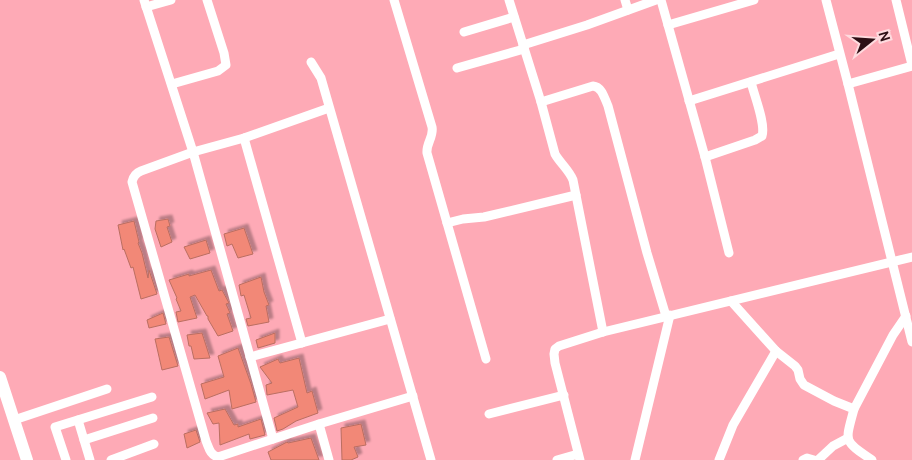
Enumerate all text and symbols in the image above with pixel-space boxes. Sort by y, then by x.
north arrow [847,15,897,65]
text: N [874,29,894,44]

